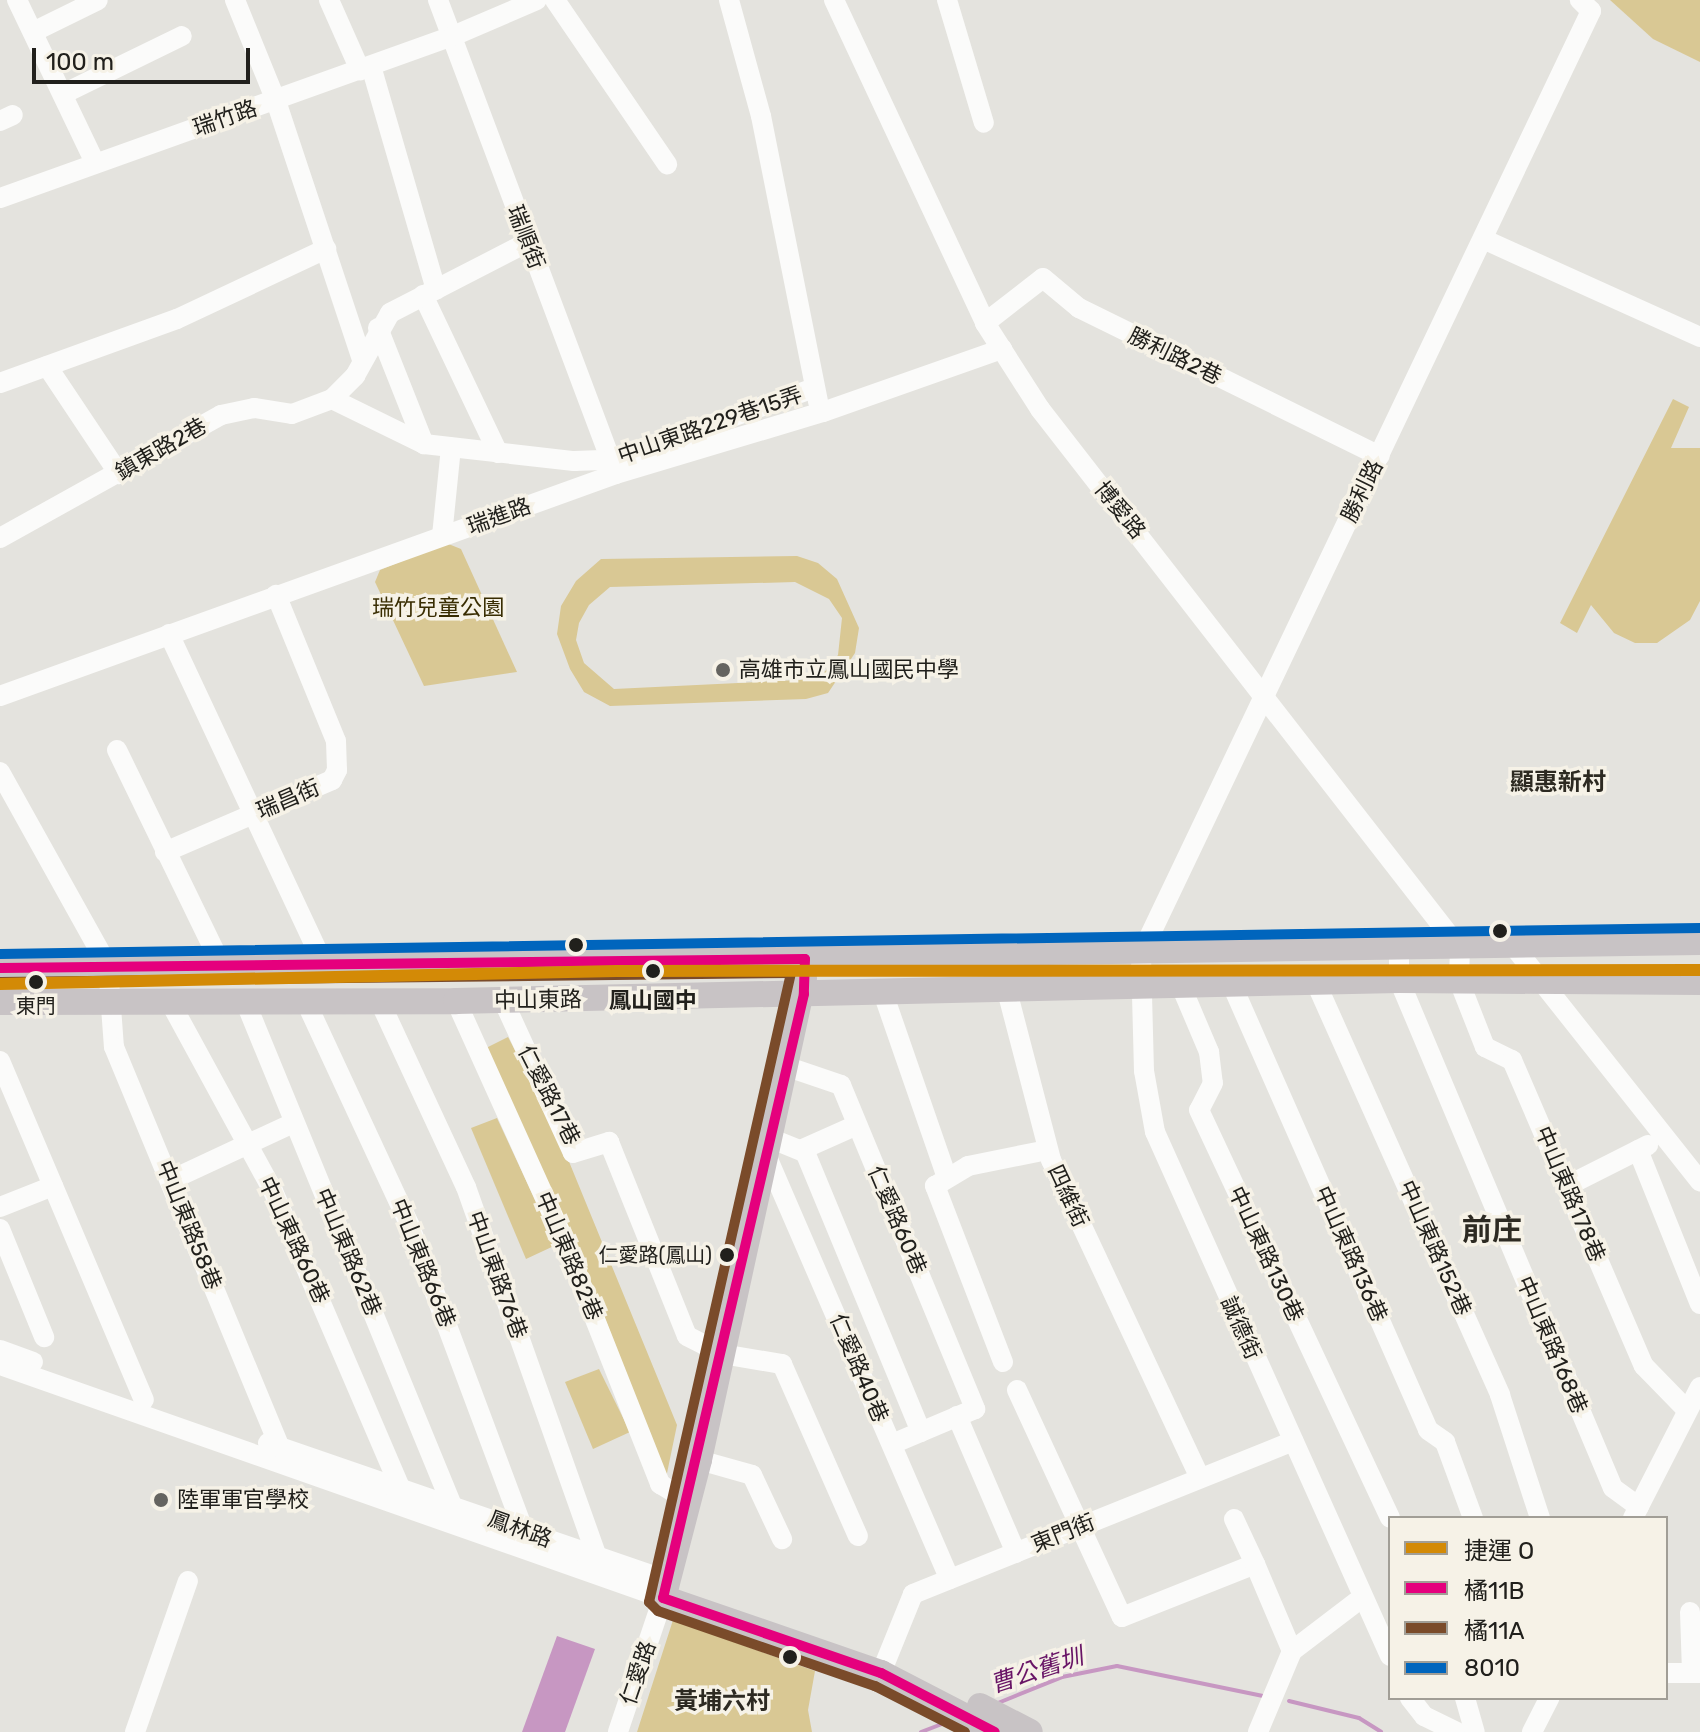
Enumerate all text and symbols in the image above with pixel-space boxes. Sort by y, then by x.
scale bar [36,32,254,82]
text: 100 m [46,48,114,76]
street label: 瑞竹路 [190,95,260,141]
street label: 瑞順街 [502,201,550,273]
street label: 勝利路2巷 [1124,322,1226,390]
street label: 中山東路229巷15弄 [614,381,806,469]
street label: 鎮東路2巷 [111,412,211,486]
street label: 勝利路 [1336,456,1388,526]
street label: 博愛路 [1089,476,1151,544]
street label: 瑞進路 [463,492,535,540]
park label: 瑞竹兒童公園 [372,595,504,621]
place label: 高雄市立鳳山國民中學 [739,657,959,683]
marker: 高雄市立鳳山國民中學 [714,661,732,679]
district label: 顯惠新村 [1510,769,1606,797]
street label: 瑞昌街 [252,774,324,824]
unlabelled marker [1492,923,1508,939]
unlabelled marker [568,937,584,953]
marker: 鳳山國中 [640,958,666,984]
marker: 東門 [28,974,44,990]
street label: 中山東路 [494,986,582,1014]
place label: 鳳山國中 [609,988,697,1014]
place label: 東門 [16,994,56,1018]
street label: 仁愛路17巷 [513,1041,585,1149]
street label: 中山東路178巷 [1530,1122,1610,1266]
street label: 中山東路58巷 [151,1157,227,1293]
street label: 四維街 [1042,1161,1094,1231]
street label: 仁愛路60巷 [862,1162,932,1278]
street label: 中山東路60巷 [253,1172,335,1308]
street label: 中山東路152巷 [1393,1176,1477,1320]
street label: 中山東路130巷 [1223,1182,1309,1326]
street label: 中山東路136巷 [1309,1182,1393,1326]
street label: 中山東路62巷 [309,1184,387,1320]
street label: 中山東路82巷 [530,1188,608,1324]
street label: 中山東路66巷 [385,1195,461,1331]
street label: 中山東路76巷 [462,1208,532,1342]
district label: 前庄 [1462,1212,1522,1248]
place label: 仁愛路(鳳山) [598,1243,712,1267]
marker: 仁愛路(鳳山) [719,1247,735,1263]
street label: 中山東路168巷 [1511,1272,1593,1418]
street label: 誠德街 [1216,1292,1266,1364]
street label: 仁愛路40巷 [824,1310,894,1426]
place label: 陸軍軍官學校 [177,1487,309,1513]
marker: 陸軍軍官學校 [152,1491,170,1509]
street label: 鳳林路 [484,1505,556,1553]
street label: 東門街 [1027,1508,1099,1558]
legend [1388,1516,1668,1700]
text: 捷運 O [1464,1537,1534,1565]
text: 橘11B [1464,1577,1525,1605]
text: 橘11A [1464,1617,1525,1645]
street label: 仁愛路 [615,1638,661,1708]
water label: 曹公舊圳 [987,1642,1087,1700]
unlabelled marker [782,1649,798,1665]
text: 8010 [1464,1654,1520,1682]
district label: 黃埔六村 [674,1688,770,1716]

